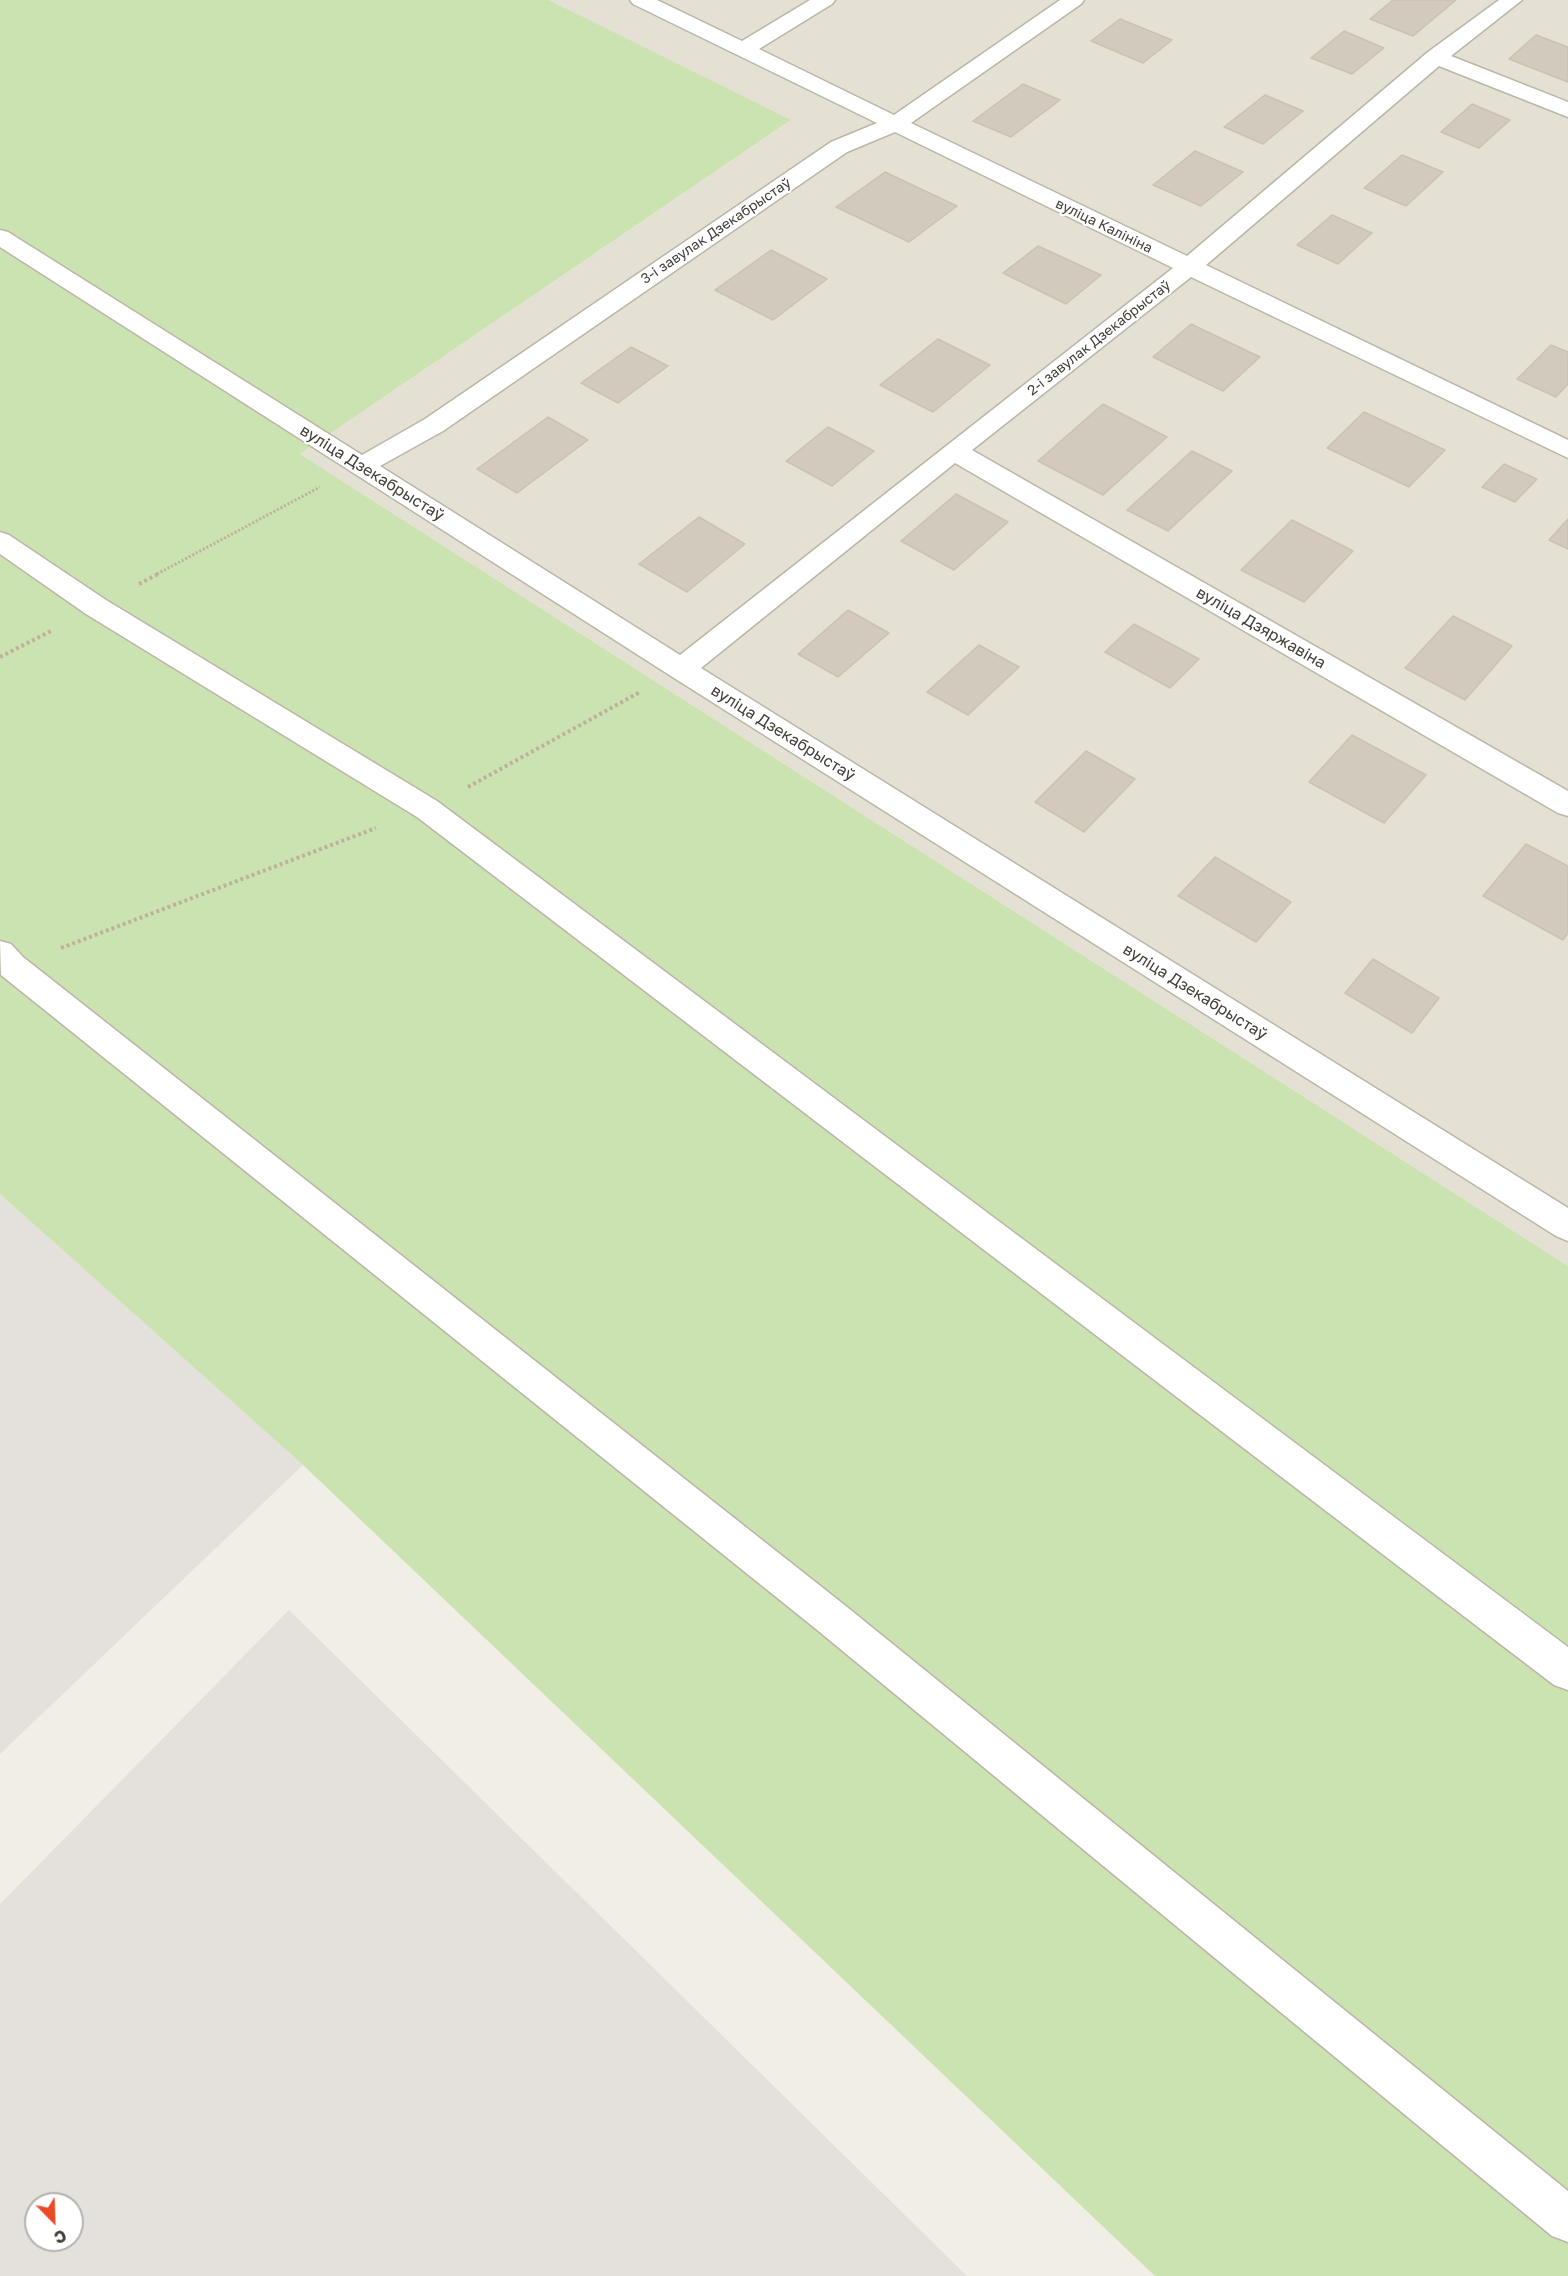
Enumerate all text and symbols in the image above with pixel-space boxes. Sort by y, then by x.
street label: 3-і завулак Дзекабрыстаў [638,175,794,287]
street label: вуліца Калініна [1053,195,1155,257]
street label: 2-і завулак Дзекабрыстаў [1024,277,1174,399]
street label: вуліца Дзекабрыстаў [296,421,448,525]
street label: вуліца Дзяржавіна [1193,583,1329,673]
street label: вуліца Дзекабрыстаў [707,681,859,785]
street label: вуліца Дзекабрыстаў [1119,940,1271,1044]
north arrow [24,2192,84,2252]
text: С [51,2225,69,2248]

